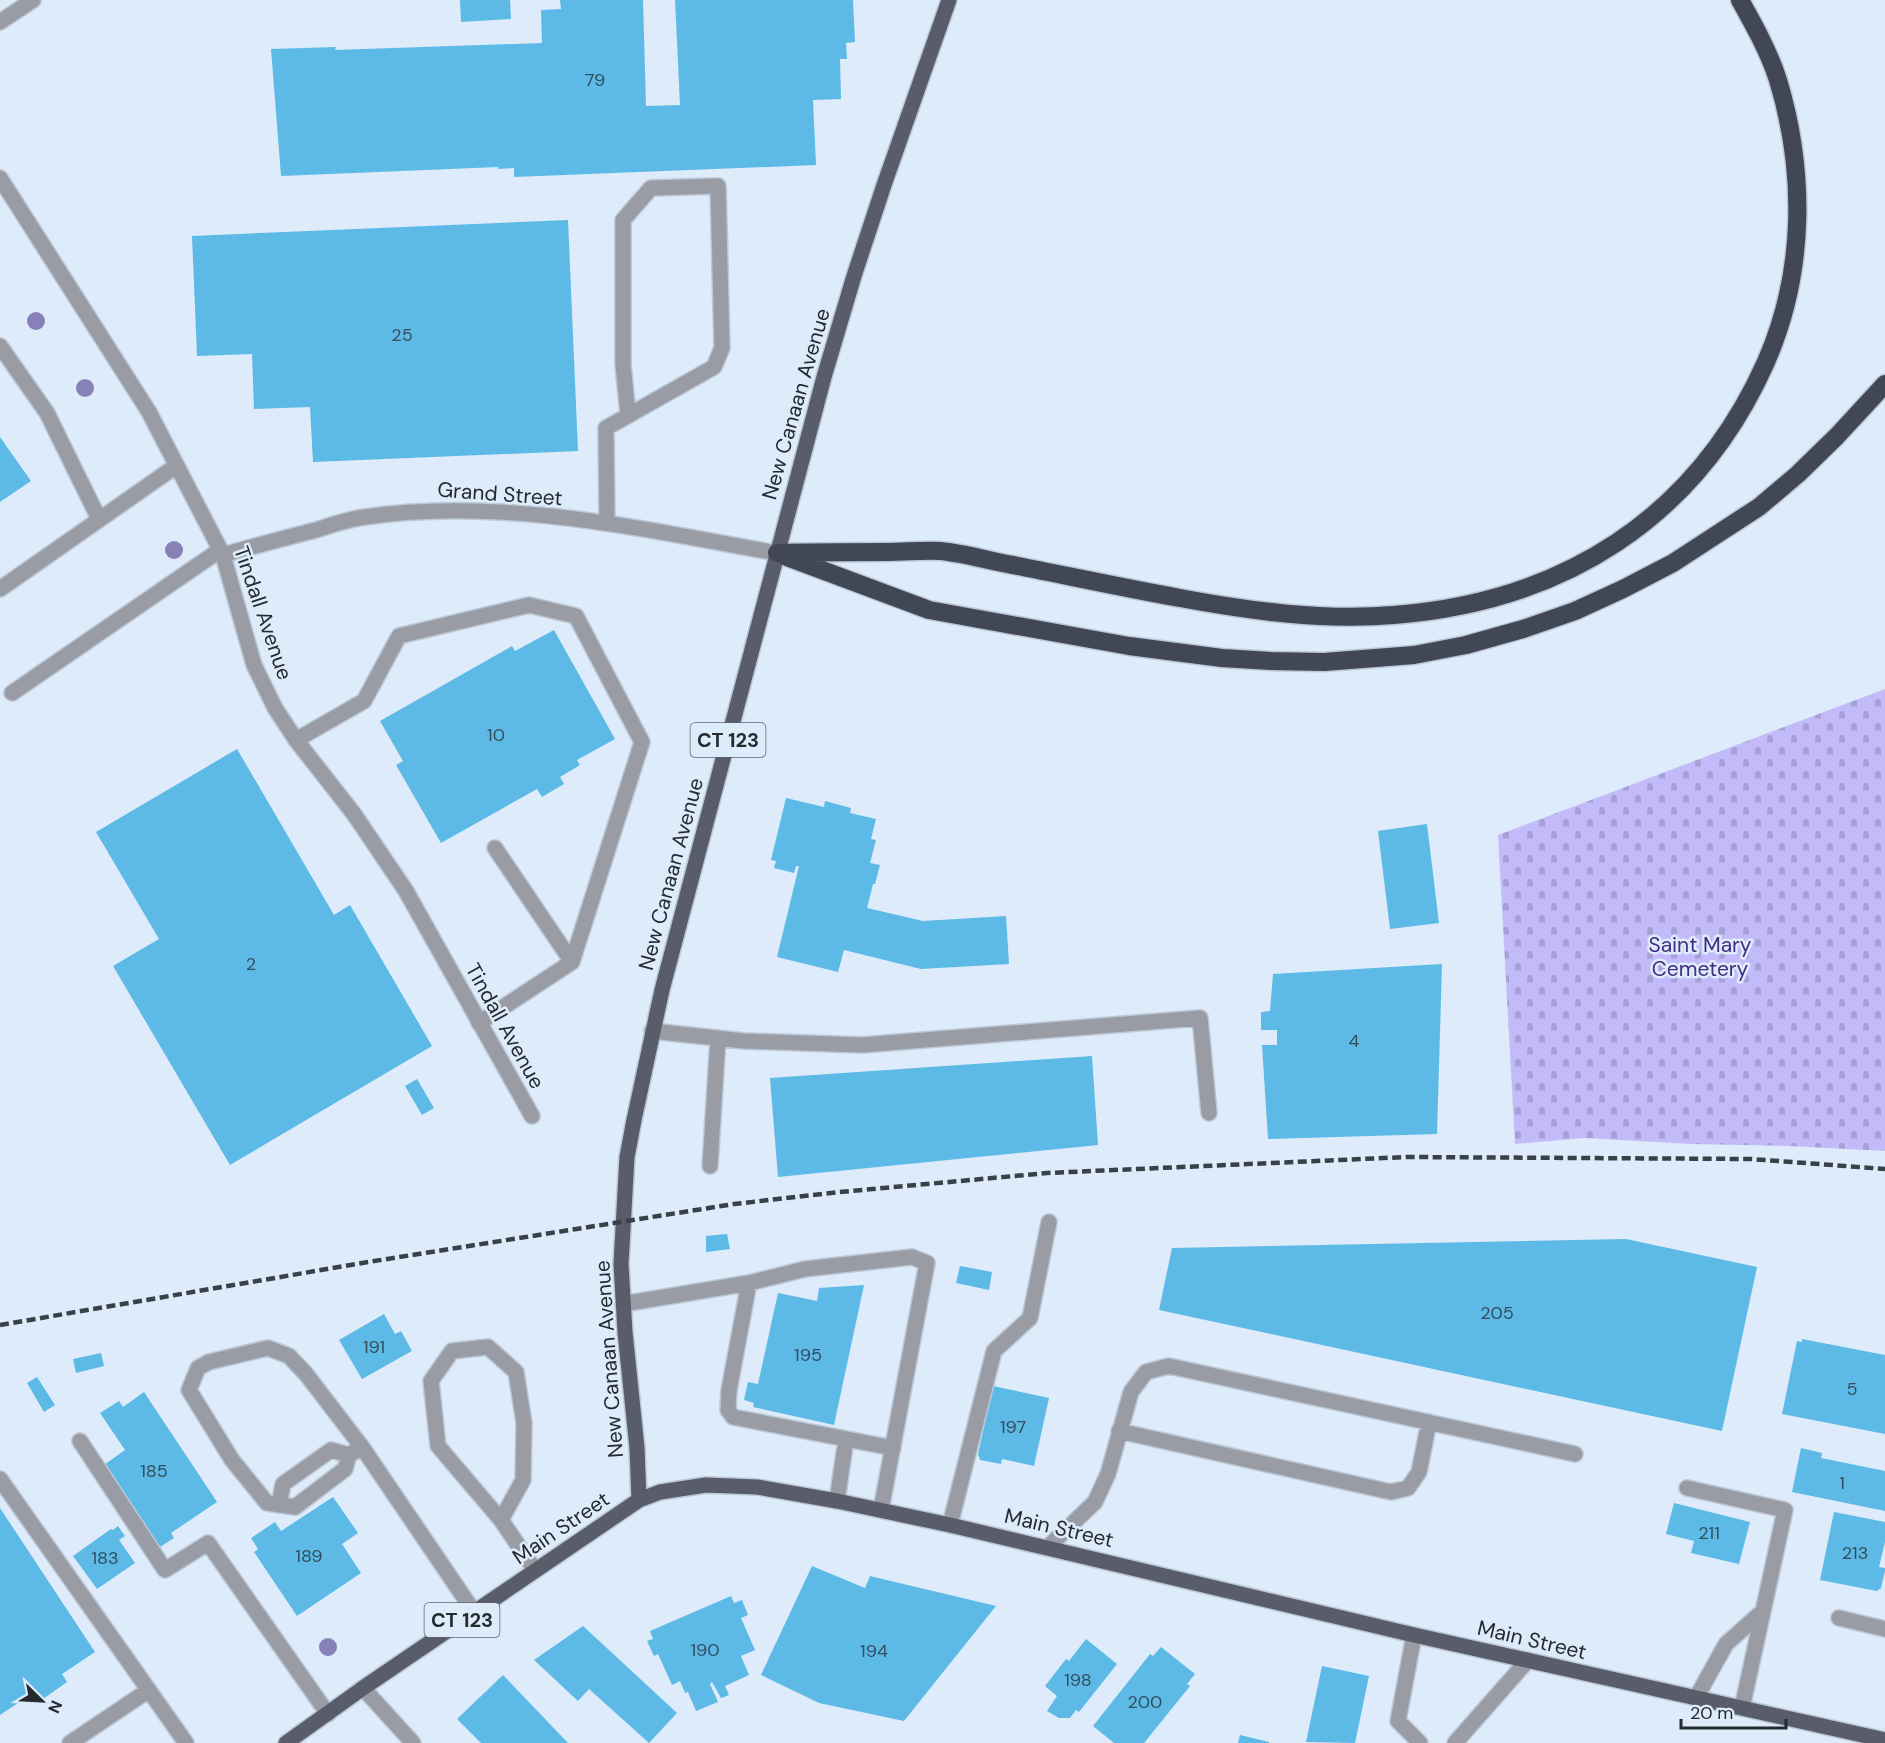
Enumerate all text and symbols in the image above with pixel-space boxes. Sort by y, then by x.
house number: 79 [585,68,605,92]
street label: New Canaan Avenue [755,305,837,503]
house number: 25 [391,323,413,347]
street label: Grand Street [436,476,564,512]
street label: Tindall Avenue [227,542,299,684]
house number: 10 [487,723,505,747]
road number: CT 123 [690,723,766,757]
street label: New Canaan Avenue [632,775,710,973]
park label: Saint Mary Cemetery [1648,931,1752,983]
house number: 2 [246,952,256,976]
street label: Tindall Avenue [459,958,551,1094]
house number: 4 [1349,1029,1360,1053]
street label: New Canaan Avenue [588,1259,630,1459]
house number: 205 [1480,1301,1514,1325]
house number: 191 [363,1335,385,1359]
house number: 195 [794,1343,822,1367]
house number: 5 [1847,1377,1857,1401]
house number: 197 [1000,1415,1026,1439]
house number: 185 [140,1459,168,1483]
house number: 1 [1839,1471,1845,1495]
street label: Main Street [507,1485,615,1571]
street label: Main Street [1002,1502,1116,1554]
house number: 211 [1698,1521,1720,1545]
house number: 213 [1842,1541,1868,1565]
house number: 189 [295,1544,323,1568]
house number: 183 [91,1546,119,1570]
road number: CT 123 [424,1603,500,1637]
street label: Main Street [1475,1614,1589,1666]
house number: 190 [690,1638,720,1662]
house number: 194 [860,1639,888,1663]
house number: 198 [1064,1668,1092,1692]
north arrow [12,1671,72,1731]
house number: 200 [1128,1690,1162,1714]
scale bar [1681,1692,1786,1730]
text: N [43,1697,67,1716]
text: 20 m [1690,1701,1733,1725]

